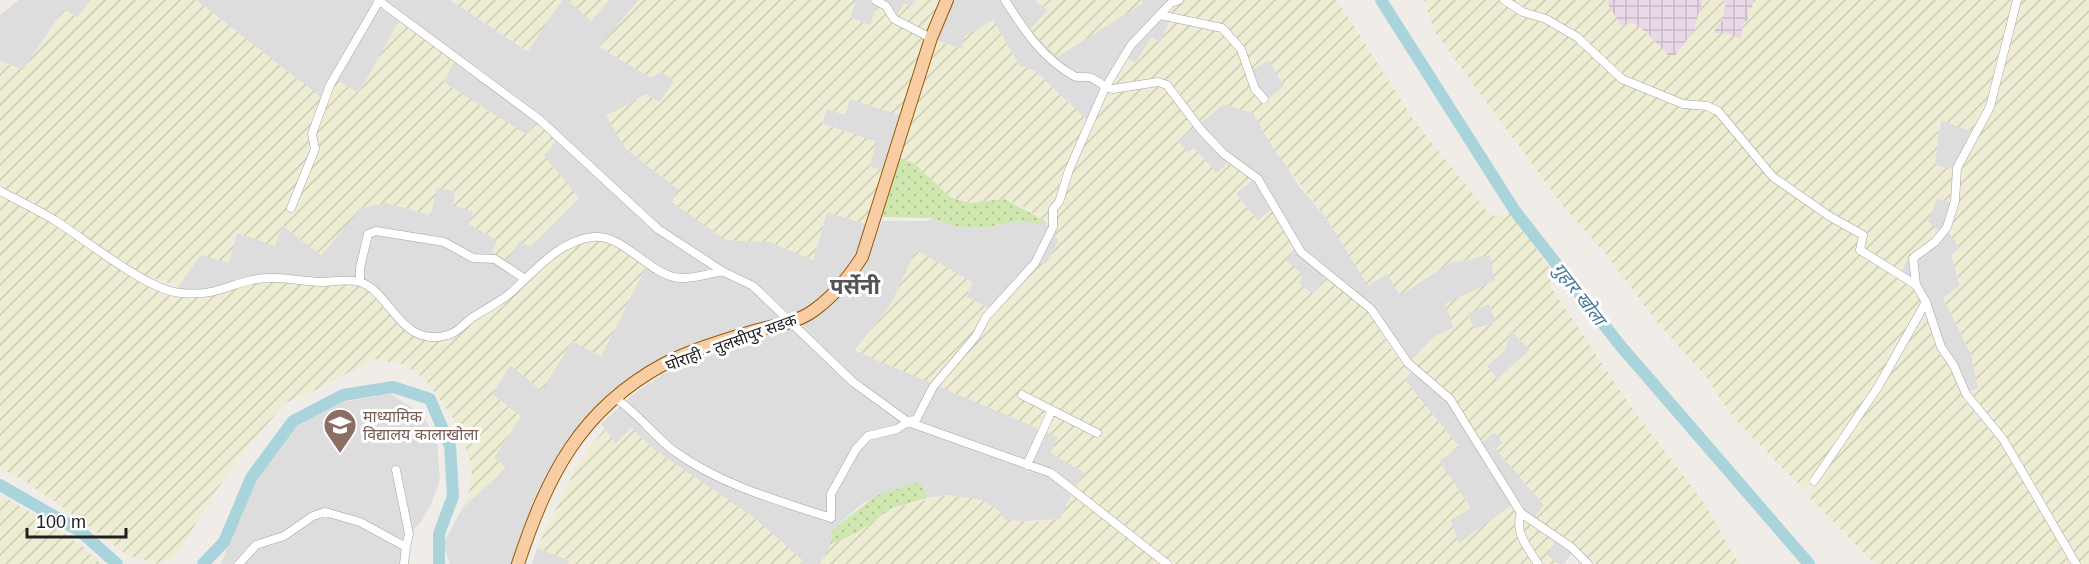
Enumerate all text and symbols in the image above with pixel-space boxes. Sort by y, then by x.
water label: गुहार खोला [1548,258,1612,332]
district label: पर्सेनी [830,274,880,299]
street label: घोराही - तुलसीपुर सडक [664,311,800,376]
school or university icon: माध्यामिक विद्यालय कालाखोला [322,407,358,454]
place label: माध्यामिक विद्यालय कालाखोला [363,408,479,443]
scale bar [27,501,126,539]
text: 100 m [36,512,86,532]

